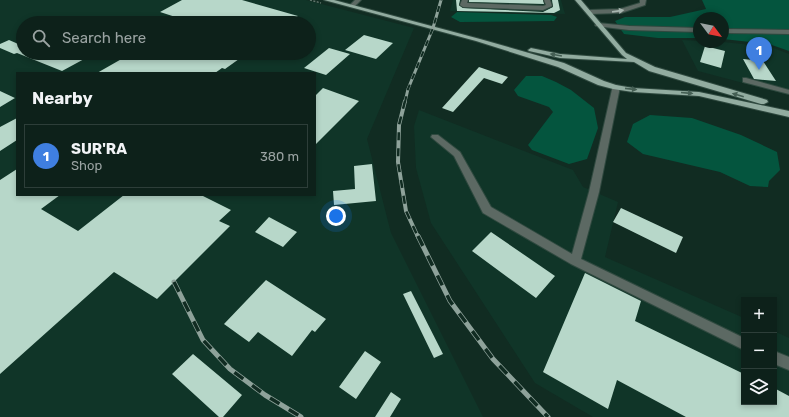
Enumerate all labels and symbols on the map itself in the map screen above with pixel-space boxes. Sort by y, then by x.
one-way arrow [612,8,624,14]
north arrow [693,12,729,48]
pin: 1 [746,37,772,70]
one-way arrow [550,52,562,58]
one-way arrow [625,86,637,93]
one-way arrow [680,90,693,97]
one-way arrow [732,92,744,98]
your location [326,206,346,226]

